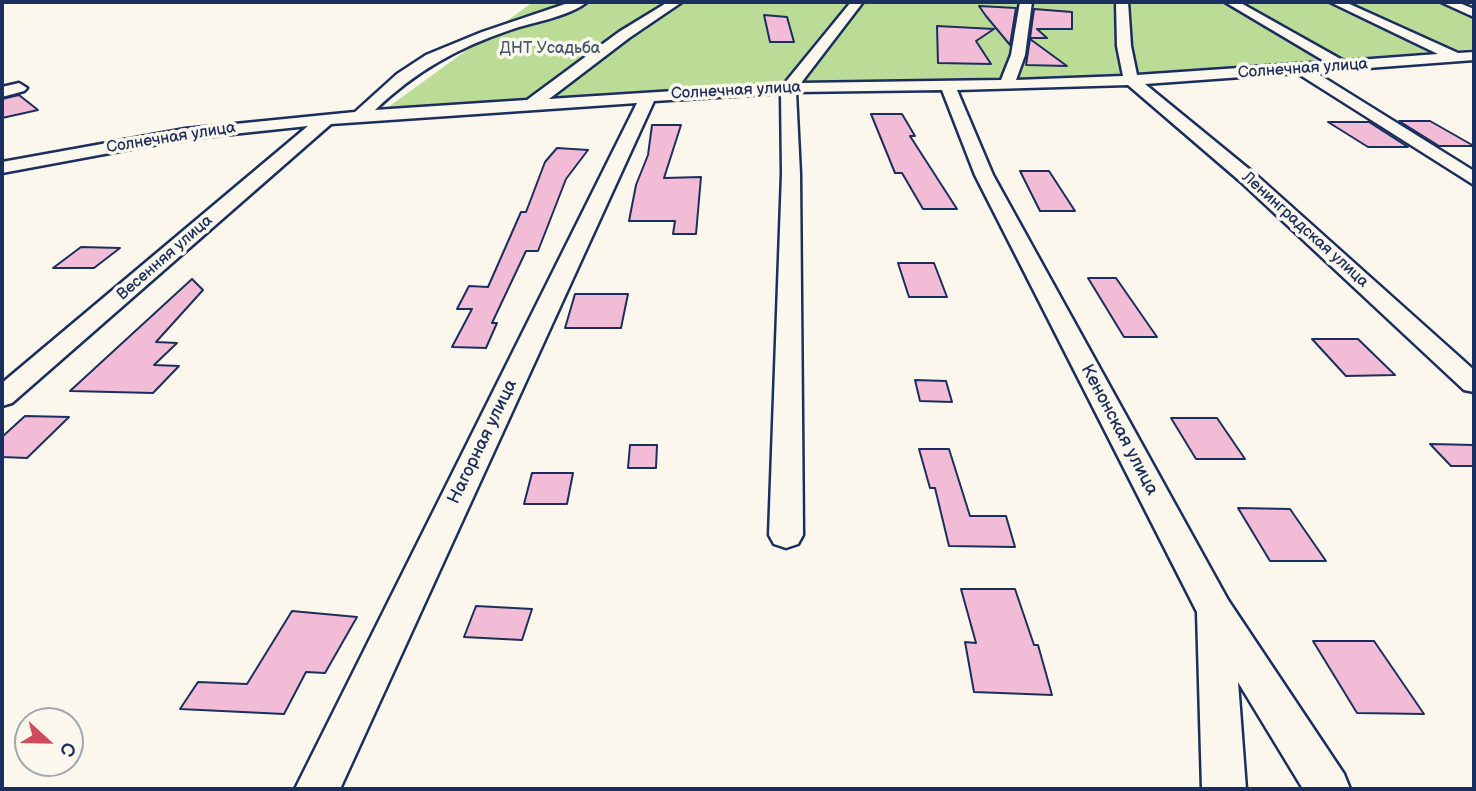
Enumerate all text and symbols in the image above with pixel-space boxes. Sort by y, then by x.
park label: ДНТ Усадьба [500,39,600,59]
street label: Солнечная улица [1237,55,1369,83]
street label: Солнечная улица [670,78,802,104]
street label: Солнечная улица [105,118,237,158]
street label: Ленинградская улица [1238,168,1372,292]
street label: Весенняя улица [113,211,217,305]
street label: Кенонская улица [1075,361,1163,499]
street label: Нагорная улица [444,376,522,508]
north arrow [14,707,84,777]
text: С [54,739,80,760]

